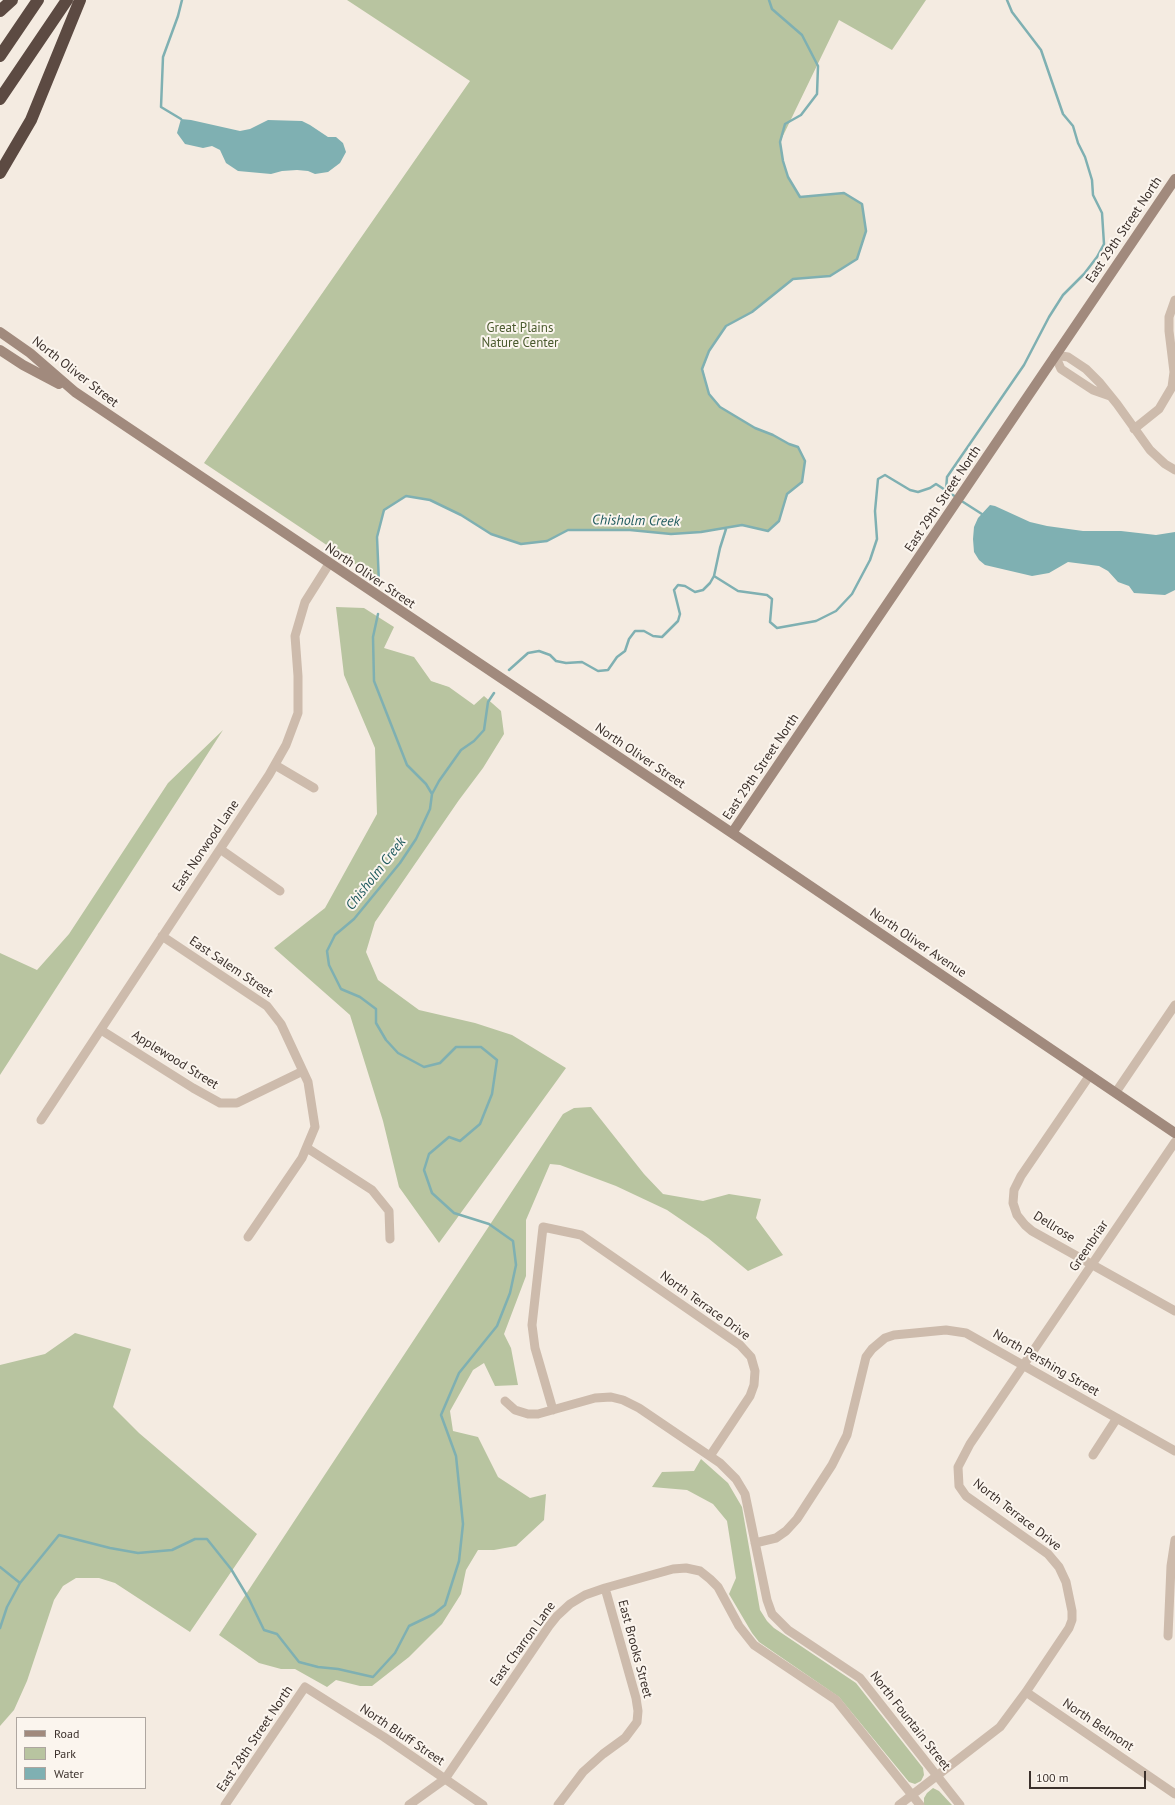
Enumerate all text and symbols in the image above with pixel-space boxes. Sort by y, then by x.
street label: East 29th Street North [1083,174,1165,286]
park label: Great Plains Nature Center [481,320,559,351]
street label: North Oliver Street [29,333,121,411]
street label: East 29th Street North [902,443,984,555]
water label: Chisholm Creek [592,512,680,530]
street label: North Oliver Street [322,540,418,612]
street label: East 29th Street North [720,711,802,823]
street label: North Oliver Street [592,720,688,792]
street label: East Norwood Lane [170,797,242,895]
water label: Chisholm Creek [342,834,410,914]
street label: North Oliver Avenue [867,905,969,981]
street label: East Salem Street [186,933,276,1001]
street label: Applewood Street [129,1027,221,1093]
street label: Dellrose [1030,1208,1078,1246]
street label: Greenbriar [1066,1217,1112,1275]
street label: North Terrace Drive [657,1268,753,1344]
street label: North Pershing Street [990,1326,1102,1400]
street label: North Terrace Drive [970,1476,1064,1554]
street label: East Brooks Street [614,1598,656,1700]
street label: East Charron Lane [487,1599,559,1689]
street label: North Fountain Street [866,1668,954,1774]
street label: East 28th Street North [214,1683,296,1795]
street label: North Belmont [1059,1695,1137,1755]
street label: North Bluff Street [357,1701,447,1769]
legend [16,1717,146,1789]
text: Road [54,1726,79,1741]
text: Park [54,1746,76,1761]
scale bar [1031,1763,1148,1789]
text: Water [54,1766,84,1781]
text: 100 m [1036,1770,1069,1785]

